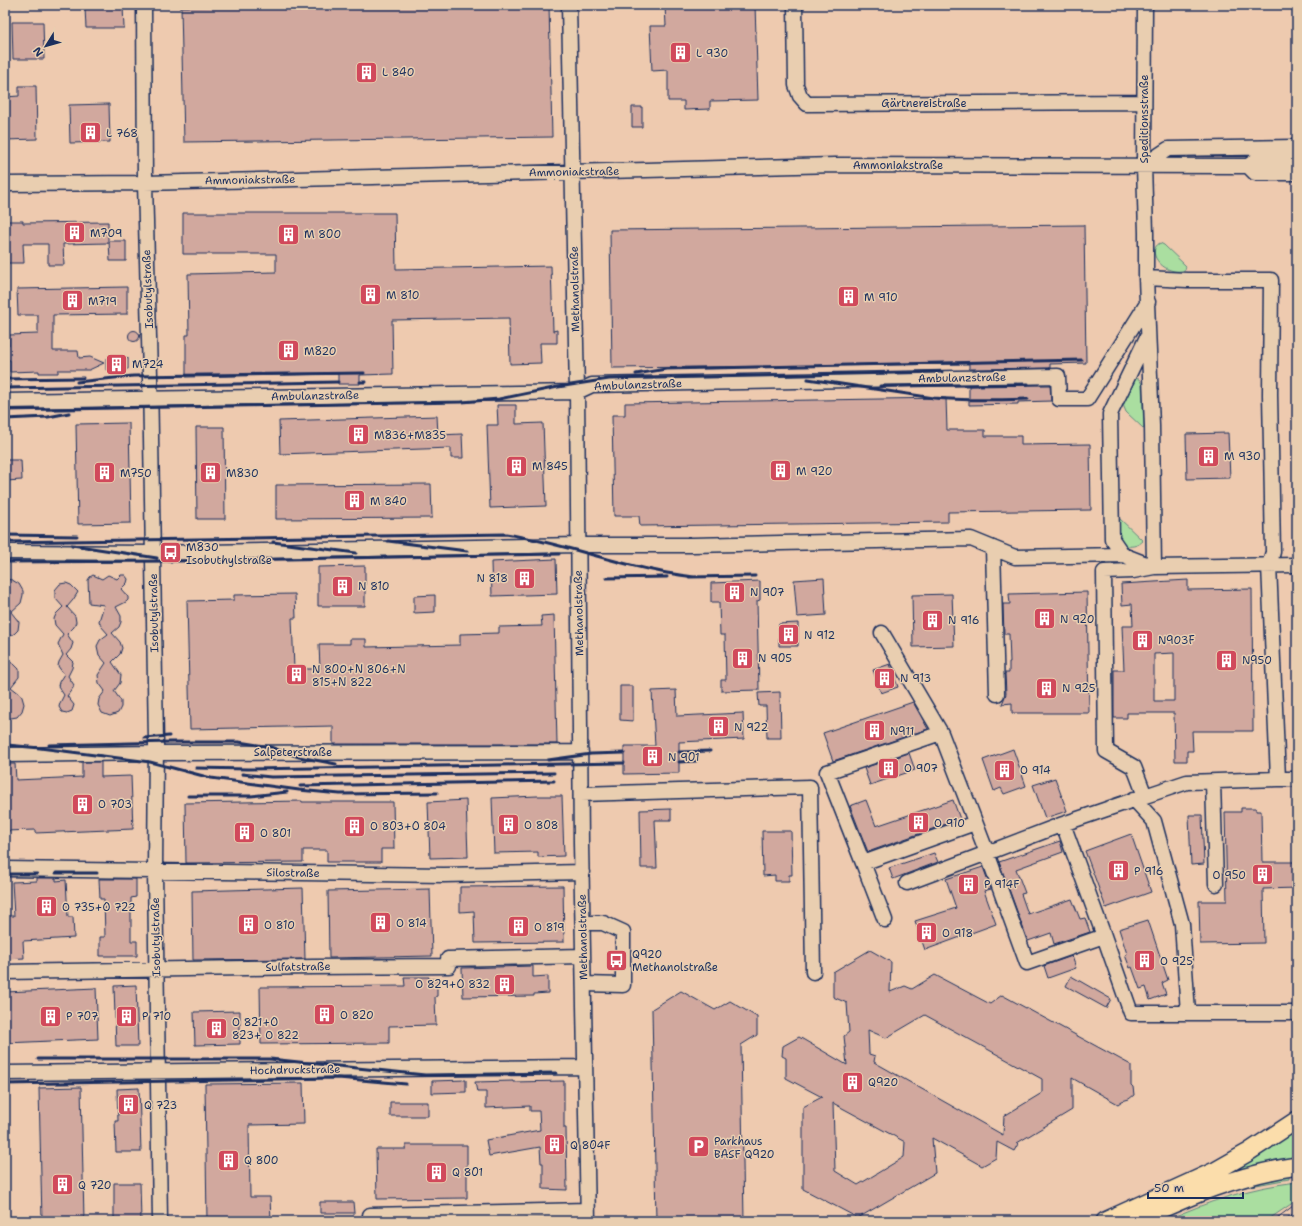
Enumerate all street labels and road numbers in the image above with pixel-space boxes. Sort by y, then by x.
street label: Speditionsstraße [1137,75,1152,163]
street label: Gärtnereistraße [881,96,967,111]
street label: Ammoniakstraße [853,158,943,173]
street label: Ammoniakstraße [529,164,619,180]
street label: Ammoniakstraße [205,172,295,188]
street label: Methanolstraße [567,246,583,332]
street label: Isobutylstraße [139,249,157,329]
street label: Ambulanzstraße [918,370,1006,386]
street label: Ambulanzstraße [594,376,682,394]
street label: Ambulanzstraße [271,388,359,404]
street label: Methanolstraße [571,570,587,656]
street label: Isobutylstraße [146,573,162,653]
street label: Salpeterstraße [254,745,332,760]
street label: Silostraße [266,865,320,881]
street label: Methanolstraße [575,894,591,980]
street label: Isobutylstraße [148,897,164,977]
street label: Sulfatstraße [265,959,331,975]
street label: Hochdruckstraße [249,1062,341,1078]

